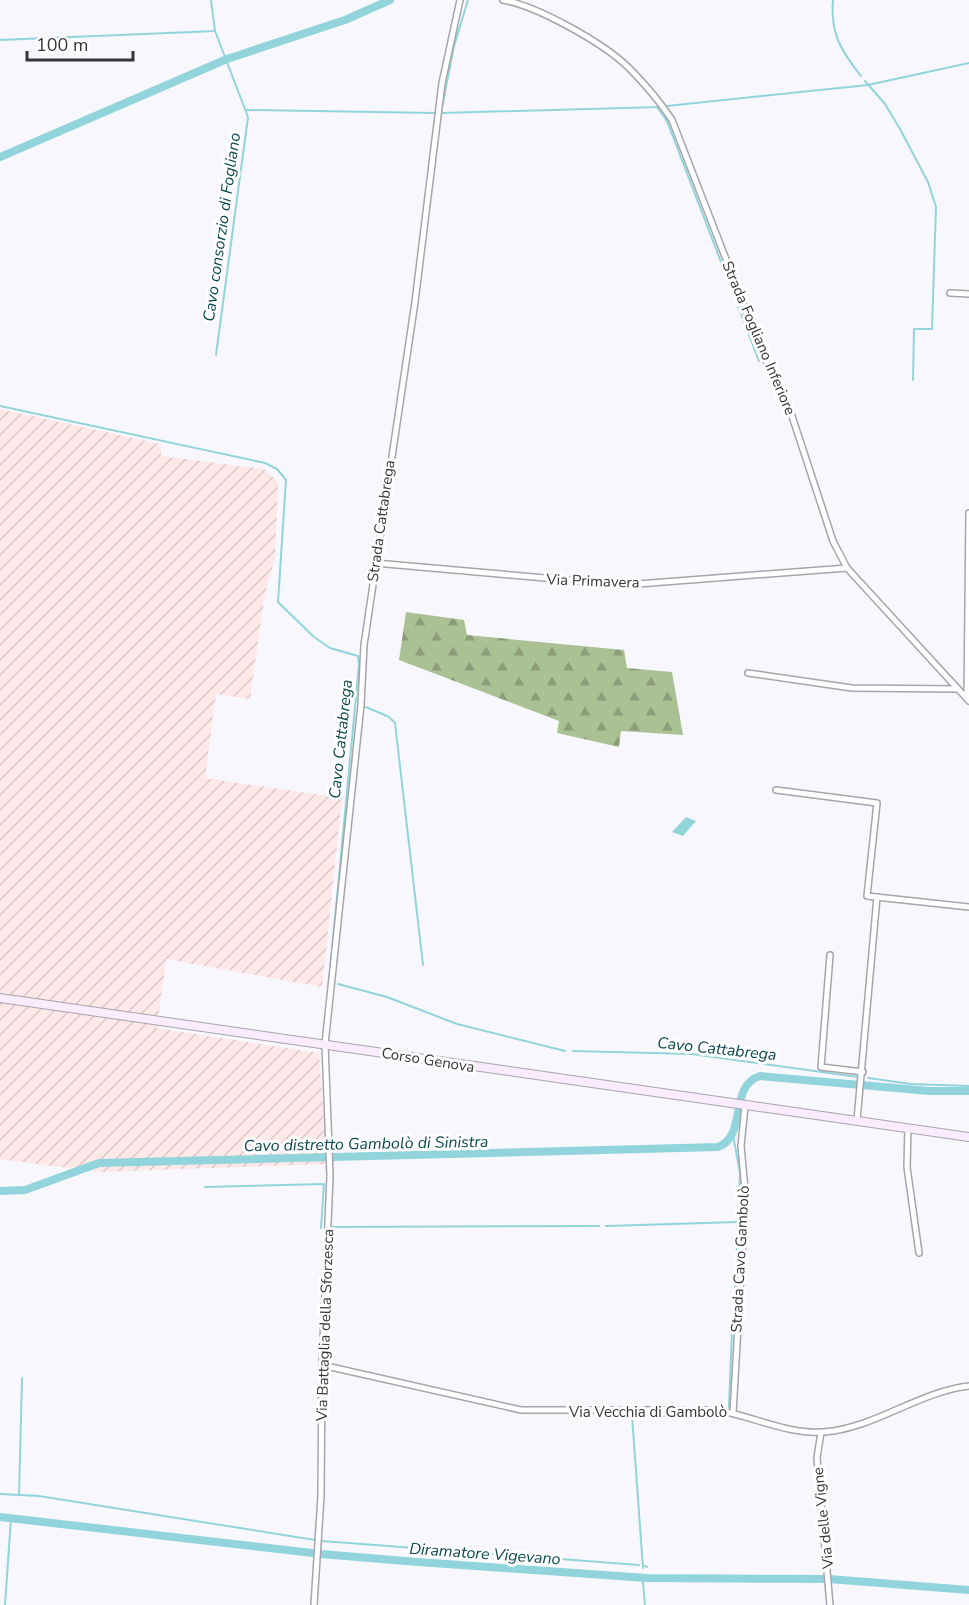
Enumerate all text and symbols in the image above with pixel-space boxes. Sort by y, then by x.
scale bar [27,24,134,62]
text: 100 m [36,33,88,57]
water label: Cavo consorzio di Fogliano [198,131,246,323]
street label: Strada Fogliano Inferiore [717,258,801,418]
street label: Strada Cattabrega [363,459,399,583]
street label: Via Primavera [545,569,640,593]
water label: Cavo Cattabrega [324,678,358,800]
water label: Cavo Cattabrega [656,1032,778,1066]
street label: Corso Genova [380,1043,476,1077]
water label: Cavo distretto Gambolò di Sinistra [243,1131,489,1157]
street label: Strada Cavo Gambolò [726,1185,754,1333]
street label: Via Battaglia della Sforzesca [312,1228,338,1423]
street label: Via Vecchia di Gambolò [568,1402,727,1422]
street label: Via delle Vigne [808,1466,838,1571]
water label: Diramatore Vigevano [409,1538,561,1570]

